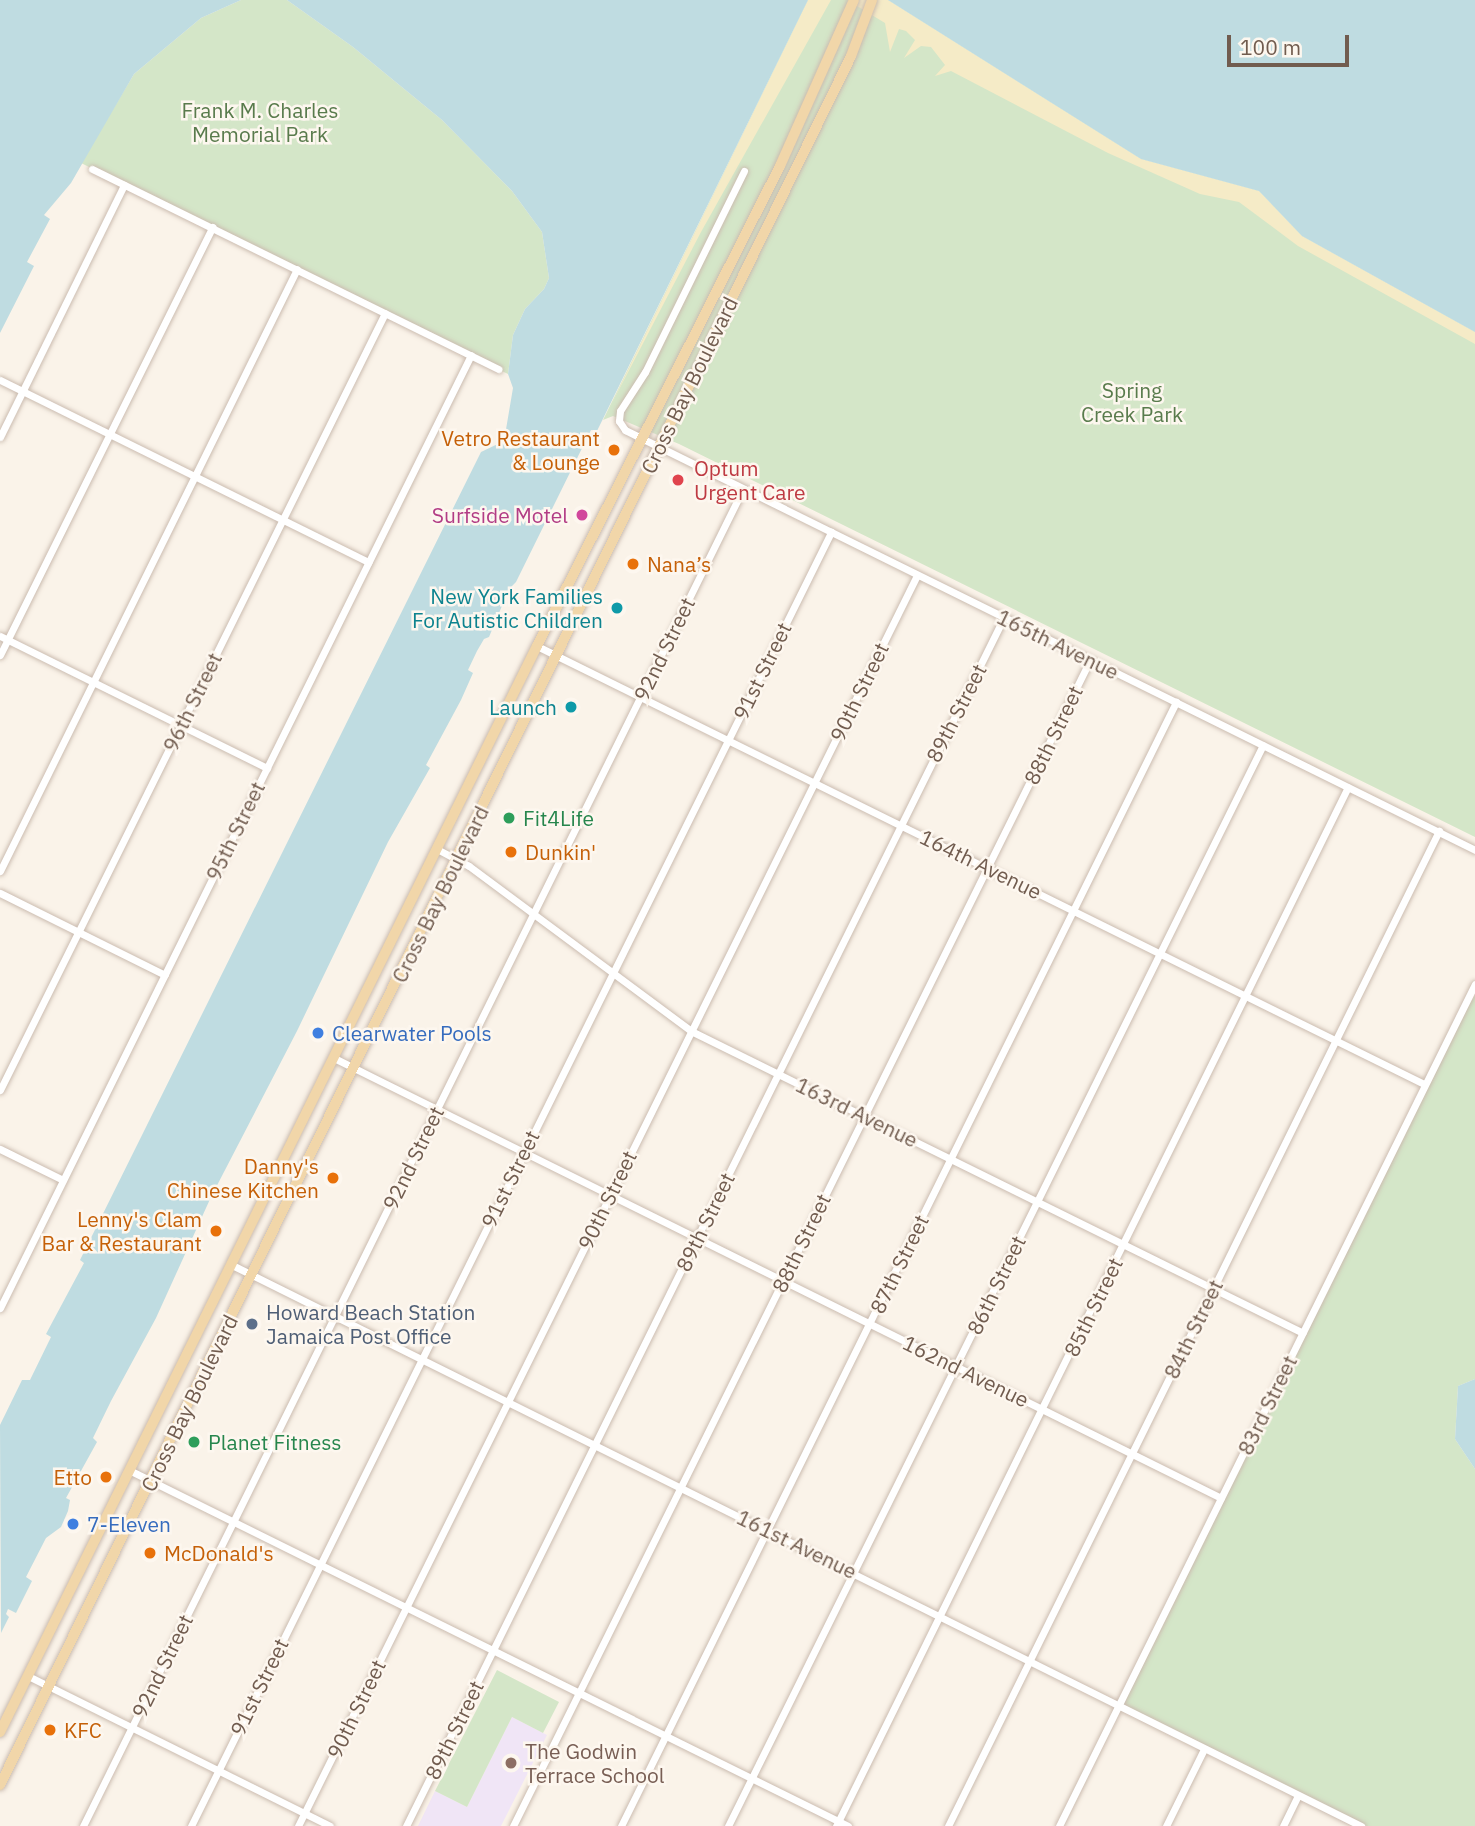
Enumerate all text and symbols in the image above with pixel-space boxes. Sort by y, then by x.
scale bar [1230,21,1352,65]
text: 100 m [1240,33,1301,61]
park label: Frank M. Charles Memorial Park [181,97,339,147]
street label: Cross Bay Boulevard [635,293,743,477]
park label: Spring Creek Park [1081,377,1183,427]
place label: Vetro Restaurant & Lounge [441,425,600,475]
marker: Vetro Restaurant & Lounge [606,442,622,458]
place label: Optum Urgent Care [694,455,806,505]
marker: Optum Urgent Care [668,470,688,490]
place label: Surfside Motel [432,502,568,528]
marker: Surfside Motel [574,507,590,523]
place label: Nana’s [647,551,711,577]
marker: Nana’s [625,556,641,572]
place label: New York Families For Autistic Children [412,583,603,633]
street label: 92nd Street [628,593,700,705]
marker: New York Families For Autistic Children [609,600,625,616]
street label: 165th Avenue [993,604,1123,684]
street label: 91st Street [728,618,796,724]
street label: 90th Street [824,638,894,746]
street label: 96th Street [157,648,227,756]
street label: 89th Street [920,660,992,766]
street label: 88th Street [1018,681,1088,789]
place label: Launch [489,694,557,720]
marker: Launch [563,699,579,715]
street label: 95th Street [200,777,270,885]
street label: Cross Bay Boulevard [386,802,494,986]
place label: Fit4Life [523,805,594,831]
marker: Fit4Life [501,810,517,826]
street label: 164th Avenue [916,824,1046,904]
place label: Dunkin' [525,839,596,865]
marker: Dunkin' [503,844,519,860]
place label: Clearwater Pools [332,1020,492,1046]
marker: Clearwater Pools [310,1025,326,1041]
street label: 163rd Avenue [792,1072,922,1152]
street label: 92nd Street [377,1102,449,1214]
street label: 91st Street [476,1126,544,1232]
street label: 90th Street [572,1146,642,1254]
place label: Danny's Chinese Kitchen [167,1153,319,1203]
street label: 89th Street [670,1168,740,1276]
marker: Danny's Chinese Kitchen [325,1170,341,1186]
street label: 88th Street [766,1189,836,1297]
place label: Lenny's Clam Bar & Restaurant [41,1206,202,1256]
street label: 87th Street [864,1210,934,1318]
marker: Lenny's Clam Bar & Restaurant [208,1223,224,1239]
street label: 86th Street [961,1231,1031,1339]
street label: 85th Street [1058,1253,1128,1361]
street label: 84th Street [1158,1275,1228,1383]
place label: Howard Beach Station Jamaica Post Office [266,1299,475,1349]
street label: Cross Bay Boulevard [135,1311,243,1495]
marker: Howard Beach Station Jamaica Post Office [244,1316,260,1332]
street label: 162nd Avenue [899,1330,1033,1412]
street label: 83rd Street [1232,1351,1302,1459]
place label: Planet Fitness [208,1429,342,1455]
marker: Planet Fitness [186,1434,202,1450]
place label: Etto [54,1464,92,1490]
marker: Etto [98,1469,114,1485]
street label: 161st Avenue [733,1504,861,1584]
place label: 7-Eleven [87,1511,171,1537]
marker: 7-Eleven [65,1516,81,1532]
place label: McDonald's [164,1540,274,1566]
marker: McDonald's [142,1545,158,1561]
street label: 92nd Street [126,1610,198,1722]
street label: 91st Street [225,1634,293,1740]
street label: 90th Street [321,1655,391,1763]
street label: 89th Street [419,1676,489,1784]
place label: KFC [64,1717,102,1743]
marker: KFC [42,1722,58,1738]
place label: The Godwin Terrace School [525,1738,665,1788]
marker: The Godwin Terrace School [503,1755,519,1771]

